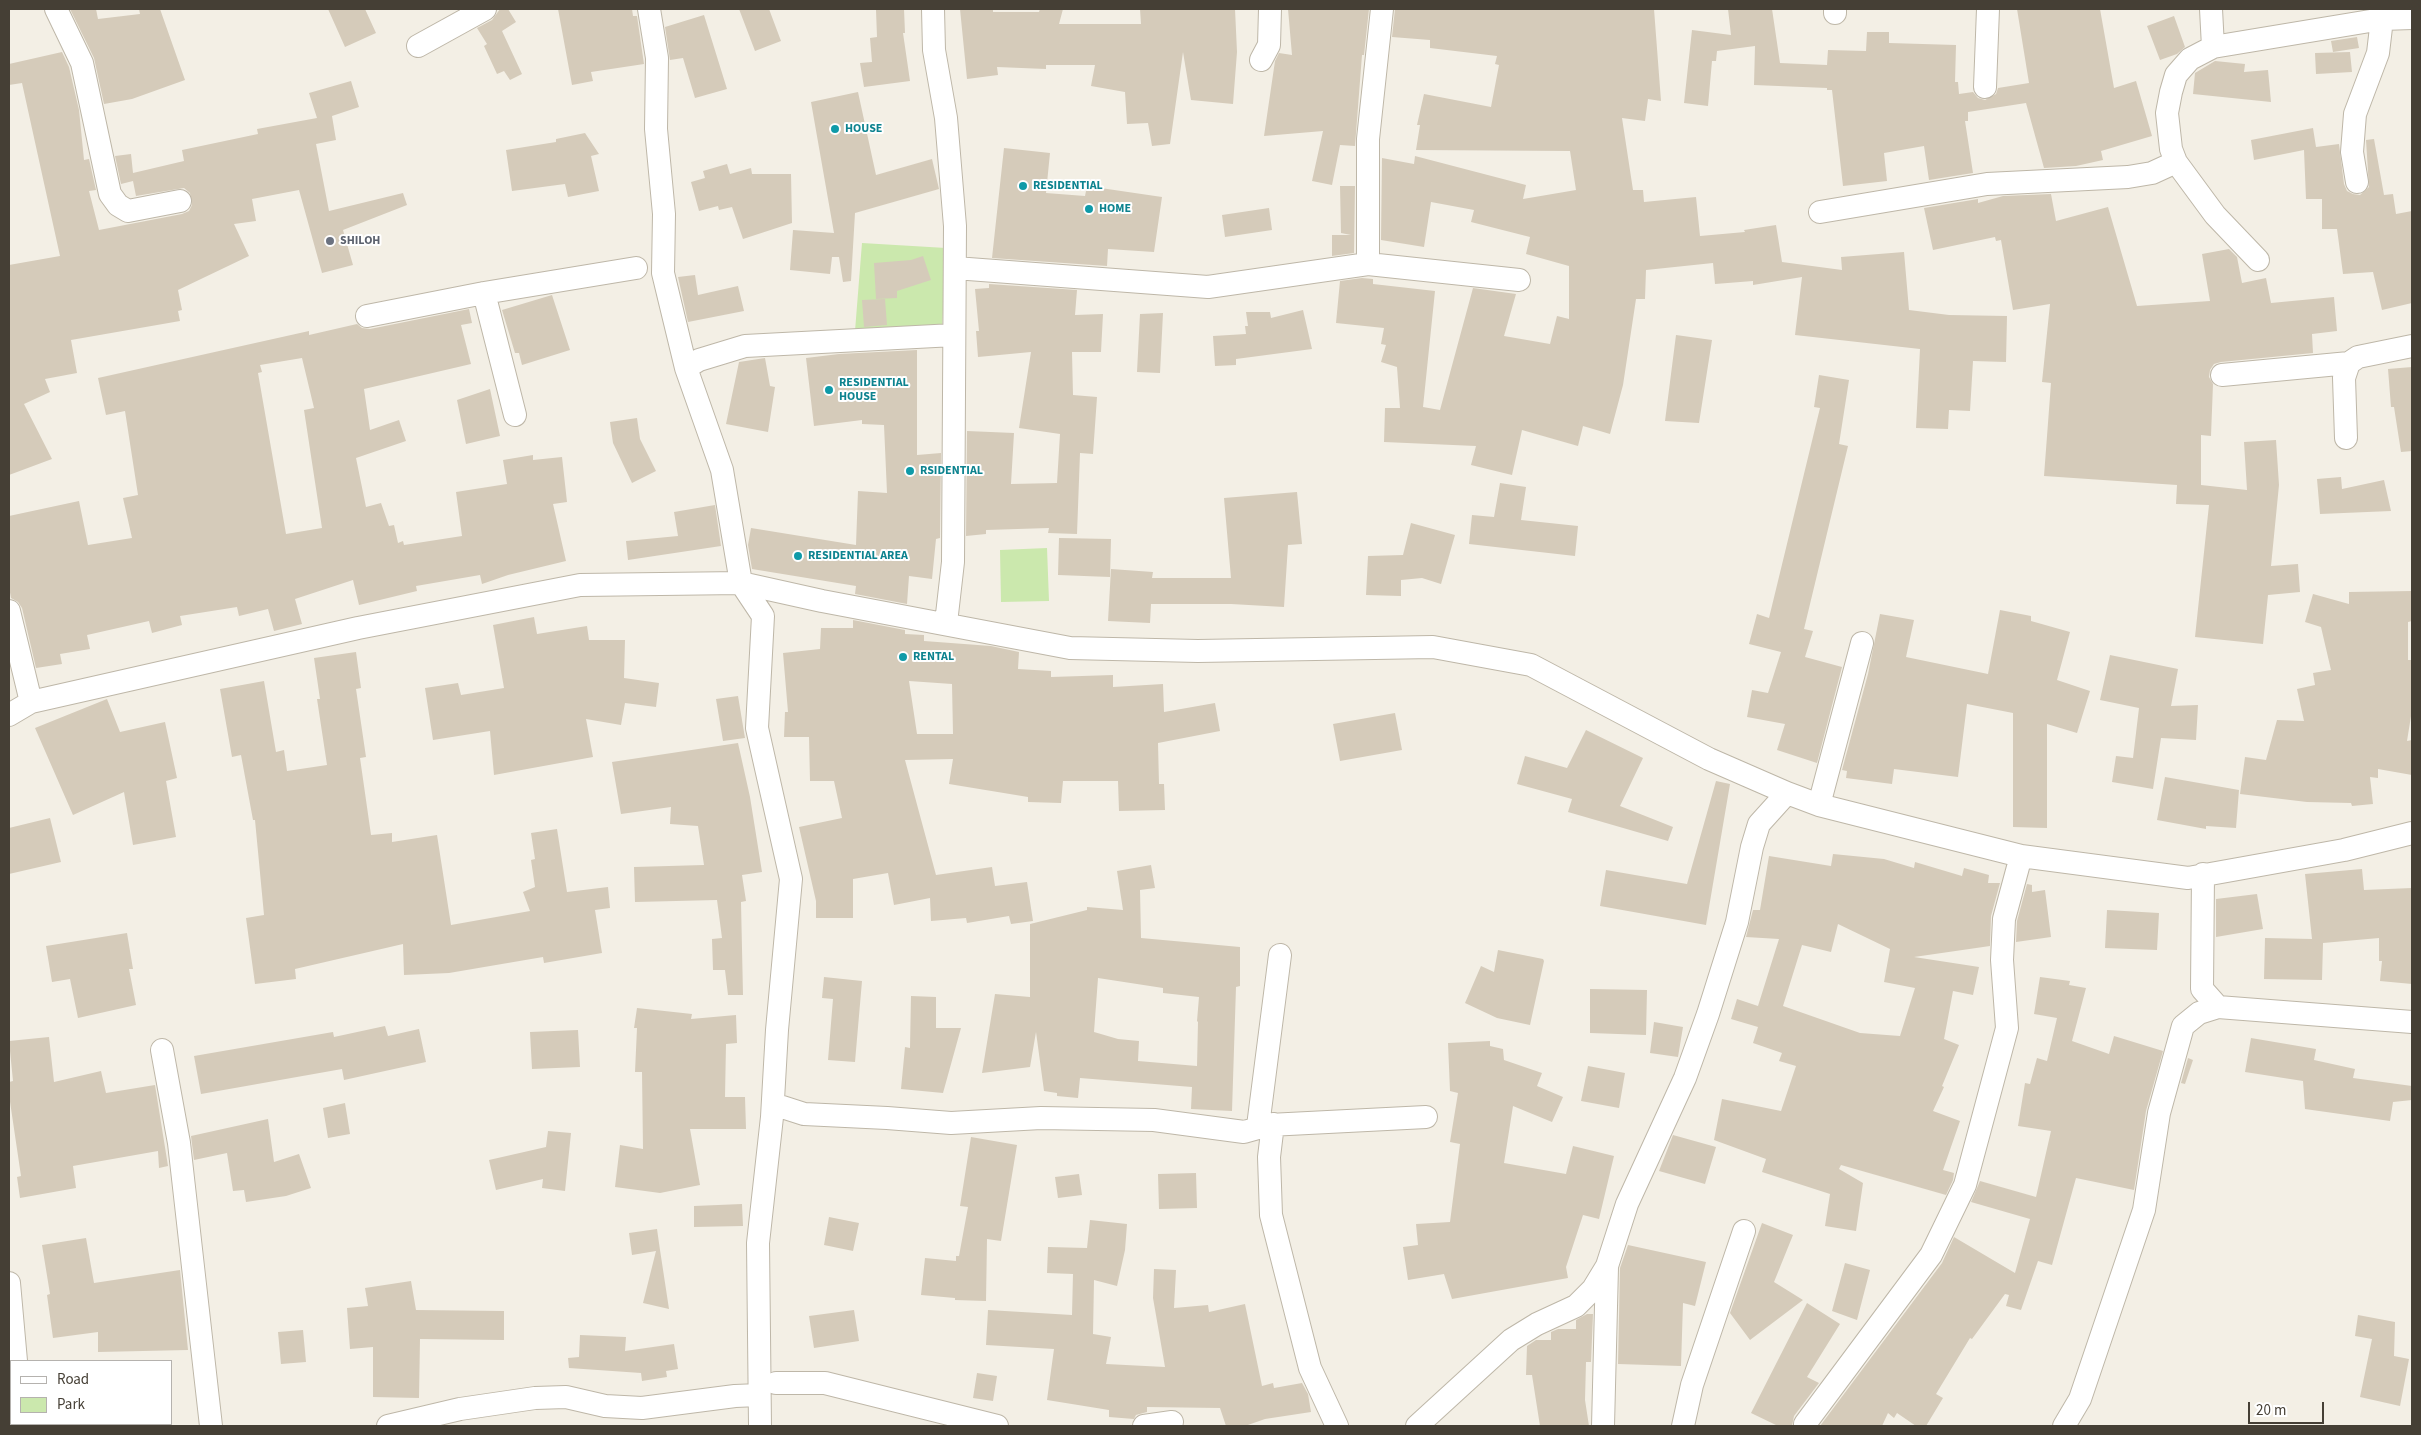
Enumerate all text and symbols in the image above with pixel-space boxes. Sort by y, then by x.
place label: HOUSE [845,122,882,136]
marker: HOUSE [829,123,841,135]
place label: RESIDENTIAL [1033,179,1103,193]
marker: RESIDENTIAL [1017,180,1029,192]
place label: HOME [1099,202,1131,216]
marker: HOME [1083,203,1095,215]
place label: SHILOH [340,234,380,248]
marker: SHILOH [324,235,336,247]
place label: RESIDENTIAL HOUSE [839,376,909,404]
marker: RESIDENTIAL HOUSE [823,384,835,396]
place label: RSIDENTIAL [920,464,983,478]
marker: RSIDENTIAL [904,465,916,477]
place label: RESIDENTIAL AREA [808,549,908,563]
marker: RESIDENTIAL AREA [792,550,804,562]
place label: RENTAL [913,650,954,664]
marker: RENTAL [897,651,909,663]
legend [10,1360,172,1425]
text: Road [57,1369,89,1390]
scale bar [2251,1392,2327,1424]
text: Park [57,1394,85,1415]
text: 20 m [2256,1400,2286,1421]

